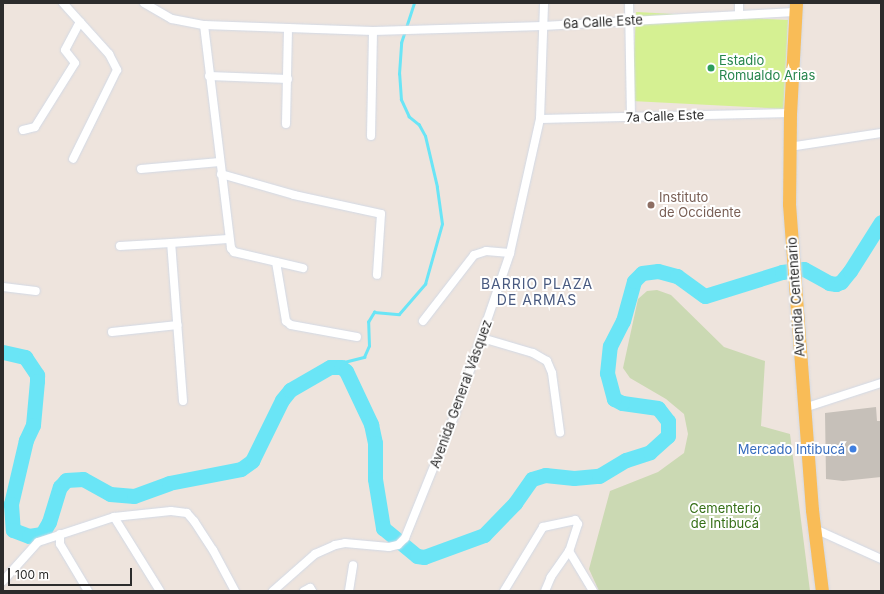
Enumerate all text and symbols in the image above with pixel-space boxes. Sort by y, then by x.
street label: 6a Calle Este [563,12,643,32]
place label: Estadio Romualdo Arias [719,53,815,84]
marker: Estadio Romualdo Arias [706,63,716,73]
street label: 7a Calle Este [626,107,704,125]
place label: Instituto de Occidente [659,190,741,221]
marker: Instituto de Occidente [646,200,656,210]
street label: Avenida Centenario [784,237,808,357]
district label: BARRIO PLAZA DE ARMAS [481,276,593,308]
street label: Avenida General Vásquez [427,318,495,470]
place label: Mercado Intibucá [738,441,845,457]
marker: Mercado Intibucá [848,444,858,454]
park label: Cementerio de Intibucá [689,501,761,532]
scale bar [10,560,134,586]
text: 100 m [15,567,49,582]

